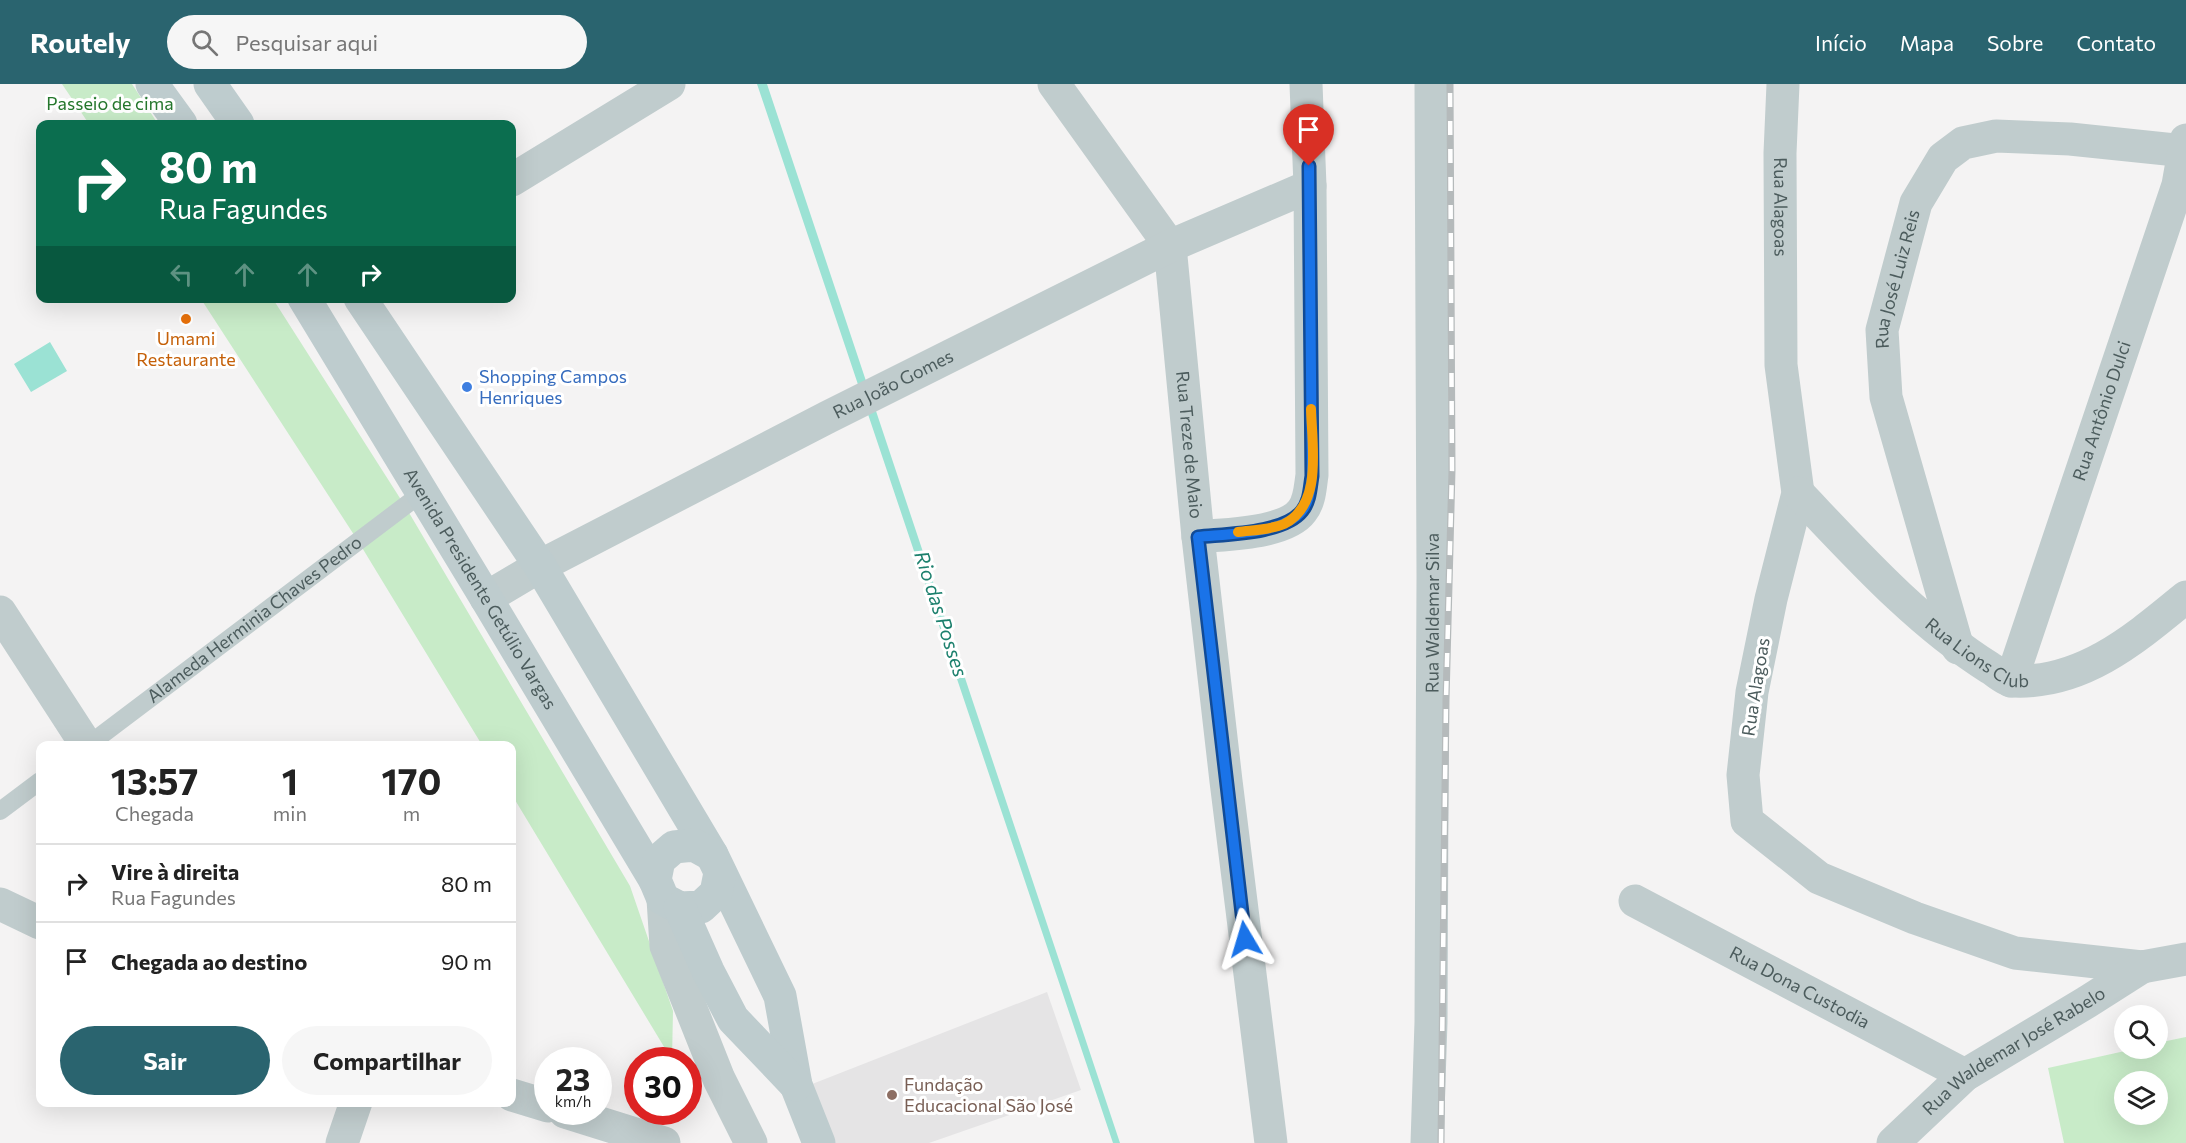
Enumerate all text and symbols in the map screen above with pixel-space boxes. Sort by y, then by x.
search box [167,15,587,69]
text: Routely [30,25,131,59]
icon: search [188,26,221,59]
text: Pesquisar aqui [236,29,378,56]
text: Início [1815,30,1867,55]
text: Mapa [1900,30,1954,55]
text: Sobre [1987,30,2043,55]
text: Contato [2076,30,2156,55]
park label: Passeio de cima [46,92,174,114]
pin [1283,104,1334,166]
icon: arrive [1292,113,1325,146]
text: 80 m [159,140,258,192]
icon: right [60,144,138,222]
street label: Rua Alagoas [1770,157,1792,257]
text: Rua Fagundes [159,192,328,225]
street label: Rua José Luiz Reis [1870,207,1924,349]
icon: left [165,258,198,291]
icon: ahead [228,258,261,291]
icon: ahead [291,258,324,291]
icon: right [354,258,387,291]
marker: Umami Restaurante [179,312,193,326]
place label: Umami Restaurante [136,327,236,370]
street label: Rua Antônio Dulci [2067,338,2135,483]
street label: Rua João Gomes [829,344,957,423]
place label: Shopping Campos Henriques [479,365,627,408]
street label: Rua Treze de Maio [1172,370,1208,520]
marker: Shopping Campos Henriques [460,380,474,394]
street label: Avenida Presidente Getúlio Vargas [400,464,562,713]
street label: Alameda Herminia Chaves Pedro [142,530,366,707]
street label: Rua Waldemar Silva [1420,533,1443,693]
water label: Rio das Posses [910,548,974,680]
street label: Rua Lions Club [1921,613,2029,691]
street label: Rua Alagoas [1736,636,1774,738]
text: 13:57 [111,758,198,802]
text: 1 [282,758,298,802]
text: 170 [382,758,441,802]
text: Chegada [115,801,194,825]
text: min [273,801,307,825]
text: m [403,801,420,825]
text: Vire à direita [111,858,239,885]
icon: right [60,867,93,900]
text: 80 m [441,870,492,897]
text: Rua Fagundes [111,885,236,909]
position arrow [1213,907,1277,971]
street label: Rua Dona Custodia [1726,941,1874,1033]
icon: arrive [60,945,93,978]
text: Chegada ao destino [111,948,307,975]
text: 90 m [441,948,492,975]
street label: Rua Waldemar José Rabelo [1917,981,2109,1119]
map controls [2114,1005,2168,1125]
button: search [2114,1005,2168,1059]
button: Sair [60,1026,270,1095]
button: Compartilhar [282,1026,492,1095]
speed limit sign: 30 [624,1047,702,1125]
text: 23 [556,1060,590,1097]
button: layers [2114,1071,2168,1125]
place label: Fundação Educacional São José [904,1073,1073,1116]
marker: Fundação Educacional São José [885,1088,899,1102]
text: km/h [555,1092,591,1110]

